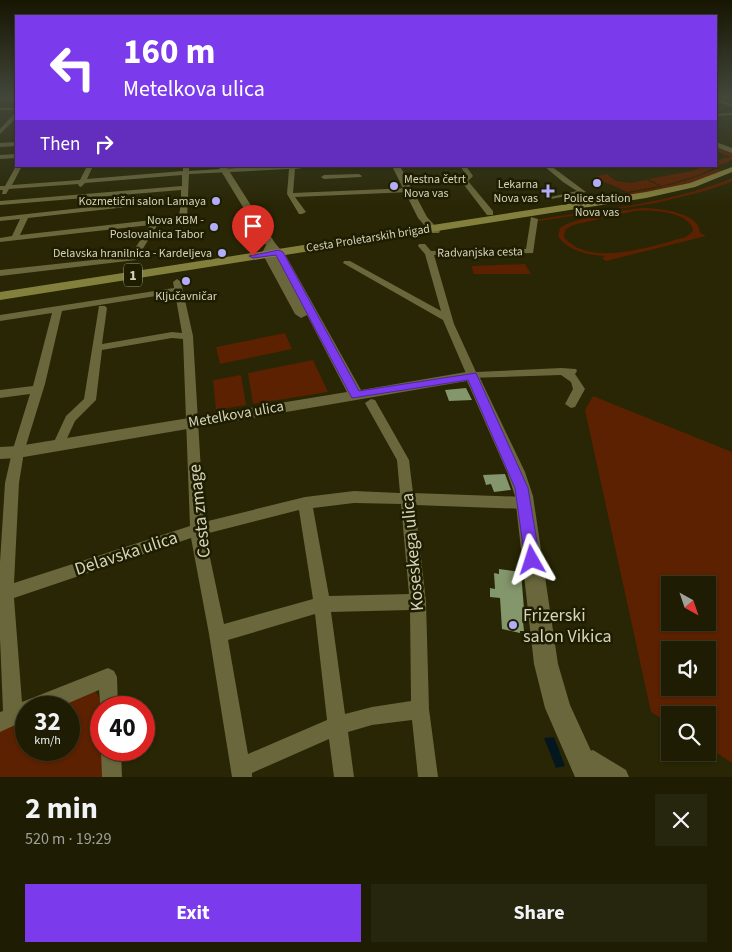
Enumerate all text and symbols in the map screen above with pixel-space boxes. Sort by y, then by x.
text: 160 m [123,27,215,77]
icon: left [40,35,105,100]
text: Metelkova ulica [123,73,265,105]
icon: right [90,130,118,158]
text: Then [40,131,80,158]
place label: Mestna četrt Nova vas [404,171,466,202]
place label: Lekarna Nova vas [494,176,538,207]
marker: Police station Nova vas [591,177,603,189]
marker: Mestna četrt Nova vas [388,180,400,192]
marker: Lekarna Nova vas [542,185,554,197]
place label: Police station Nova vas [563,190,631,221]
place label: Kozmetični salon Lamaya [79,193,206,210]
marker: Kozmetični salon Lamaya [210,195,222,207]
pin [232,205,274,256]
place label: Nova KBM - Poslovalnica Tabor [110,212,205,243]
icon: arrive [239,212,267,240]
street label: Cesta Proletarskih brigad [305,220,431,257]
marker: Nova KBM - Poslovalnica Tabor [208,221,220,233]
street label: Radvanjska cesta [437,243,523,262]
place label: Delavska hranilnica - Kardeljeva [53,245,212,262]
marker: Delavska hranilnica - Kardeljeva [216,247,228,259]
road number: 1 [124,264,142,286]
marker: Ključavničar [180,275,192,287]
place label: Ključavničar [155,288,218,305]
street label: Metelkova ulica [187,396,286,433]
street label: Cesta zmage [182,463,217,559]
street label: Koseskega ulica [395,492,430,612]
street label: Delavska ulica [71,525,181,582]
position arrow [505,533,557,585]
north arrow [661,576,716,631]
map controls [661,576,716,761]
place label: Frizerski salon Vikica [523,603,612,649]
marker: Frizerski salon Vikica [507,619,519,631]
button: sound [661,641,716,696]
speed limit sign: 40 [90,696,155,761]
text: 32 [34,704,61,740]
button: search [661,706,716,761]
text: km/h [34,732,61,749]
text: 2 min [25,787,98,830]
button: close [655,794,707,846]
text: 520 m · 19:29 [25,828,112,850]
button: Exit [25,884,361,942]
button: Share [371,884,707,942]

